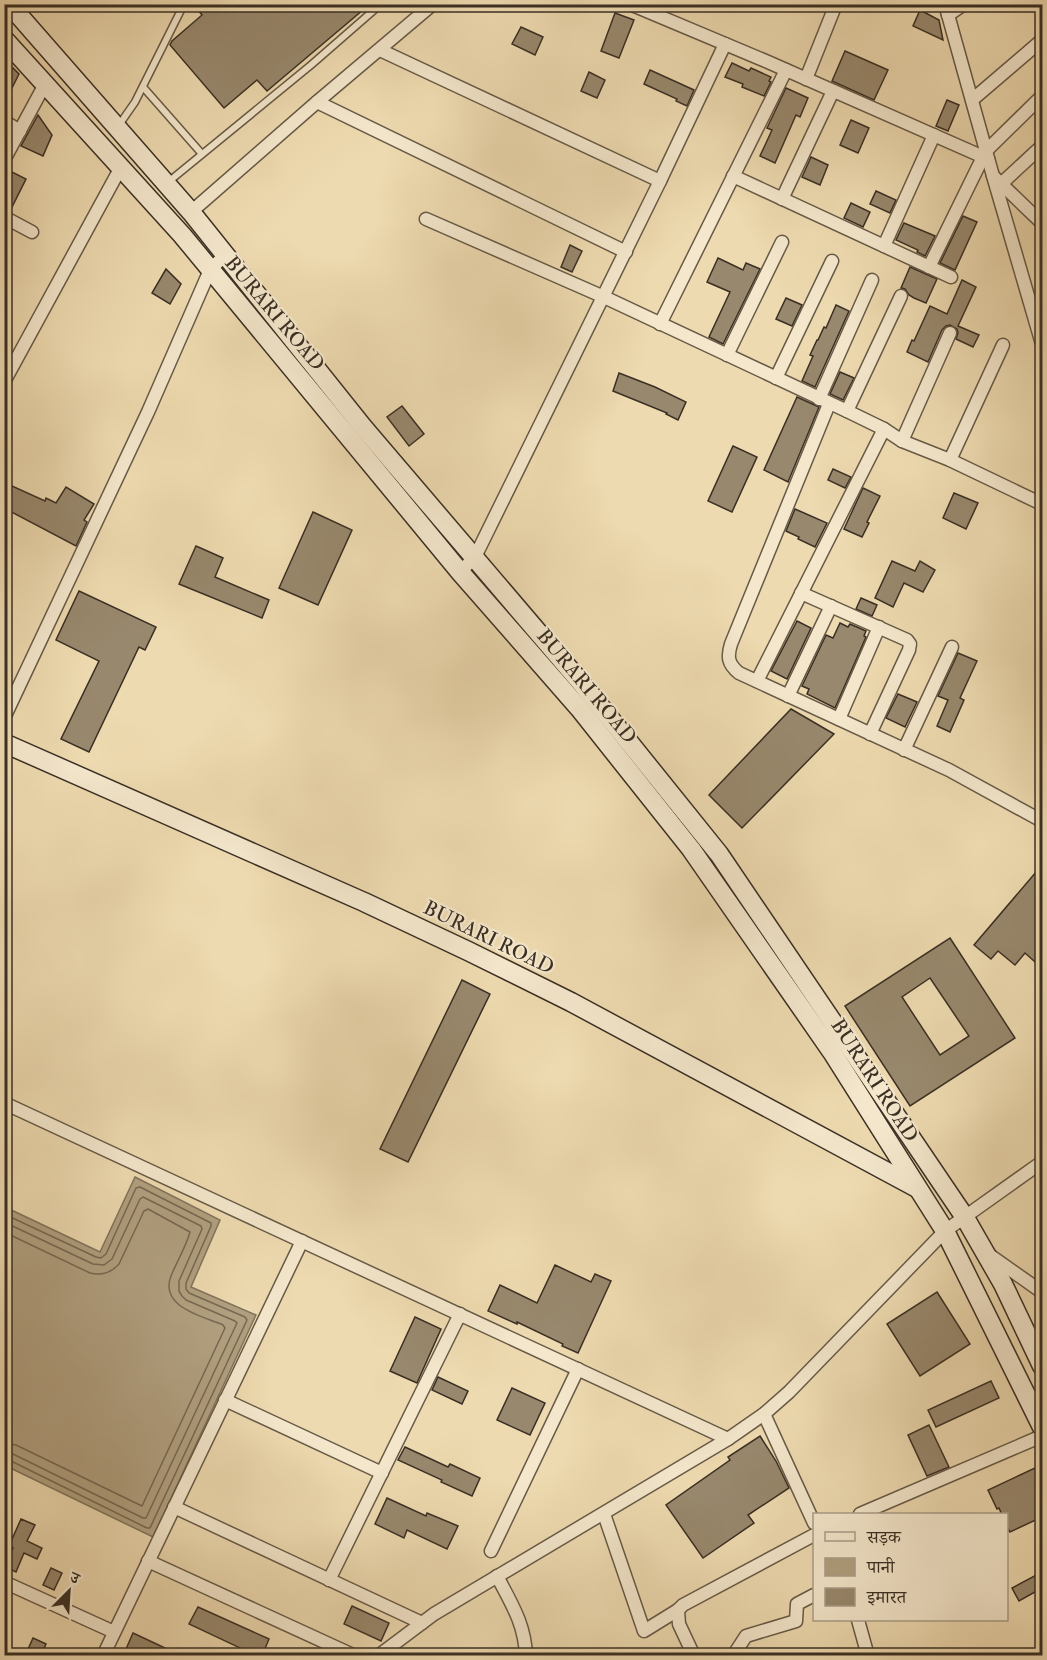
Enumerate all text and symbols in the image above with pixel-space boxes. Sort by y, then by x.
street label: BURARI ROAD [219,251,330,376]
street label: BURARI ROAD [531,624,642,749]
street label: BURARI ROAD [419,895,558,980]
street label: BURARI ROAD [825,1014,924,1147]
legend [813,1513,1008,1621]
text: सड़क [866,1526,902,1549]
text: पानी [866,1556,896,1579]
north arrow [39,1561,99,1621]
text: उ [66,1567,84,1590]
text: इमारत [866,1586,907,1609]

